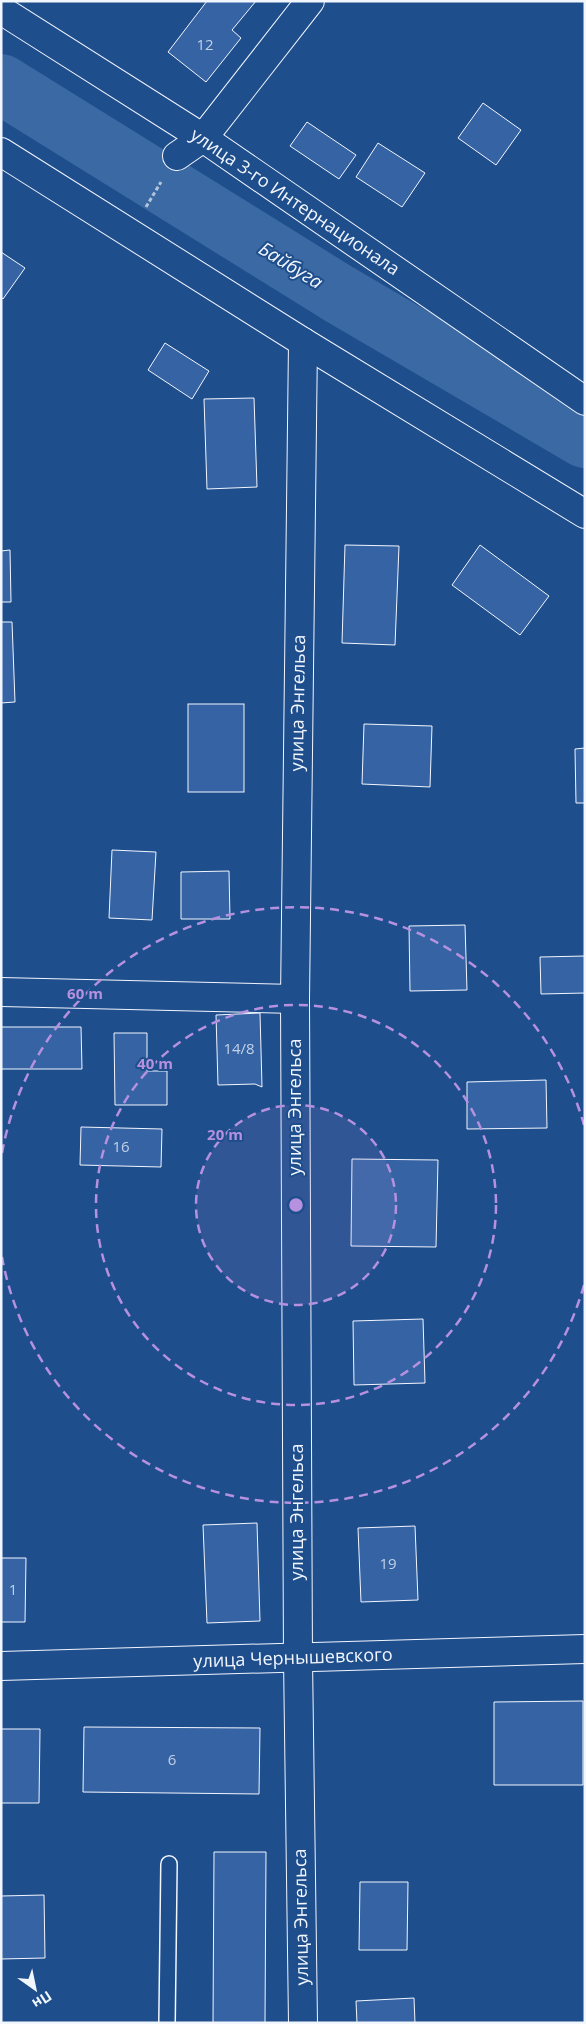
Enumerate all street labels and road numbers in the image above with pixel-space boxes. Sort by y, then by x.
street label: улица 3-го Интернационала [186,122,405,280]
street label: улица Энгельса [284,634,310,772]
street label: улица Энгельса [282,1039,306,1175]
street label: улица Энгельса [284,1444,308,1580]
street label: улица Чернышевского [193,1642,393,1672]
street label: улица Энгельса [287,1848,313,1986]

